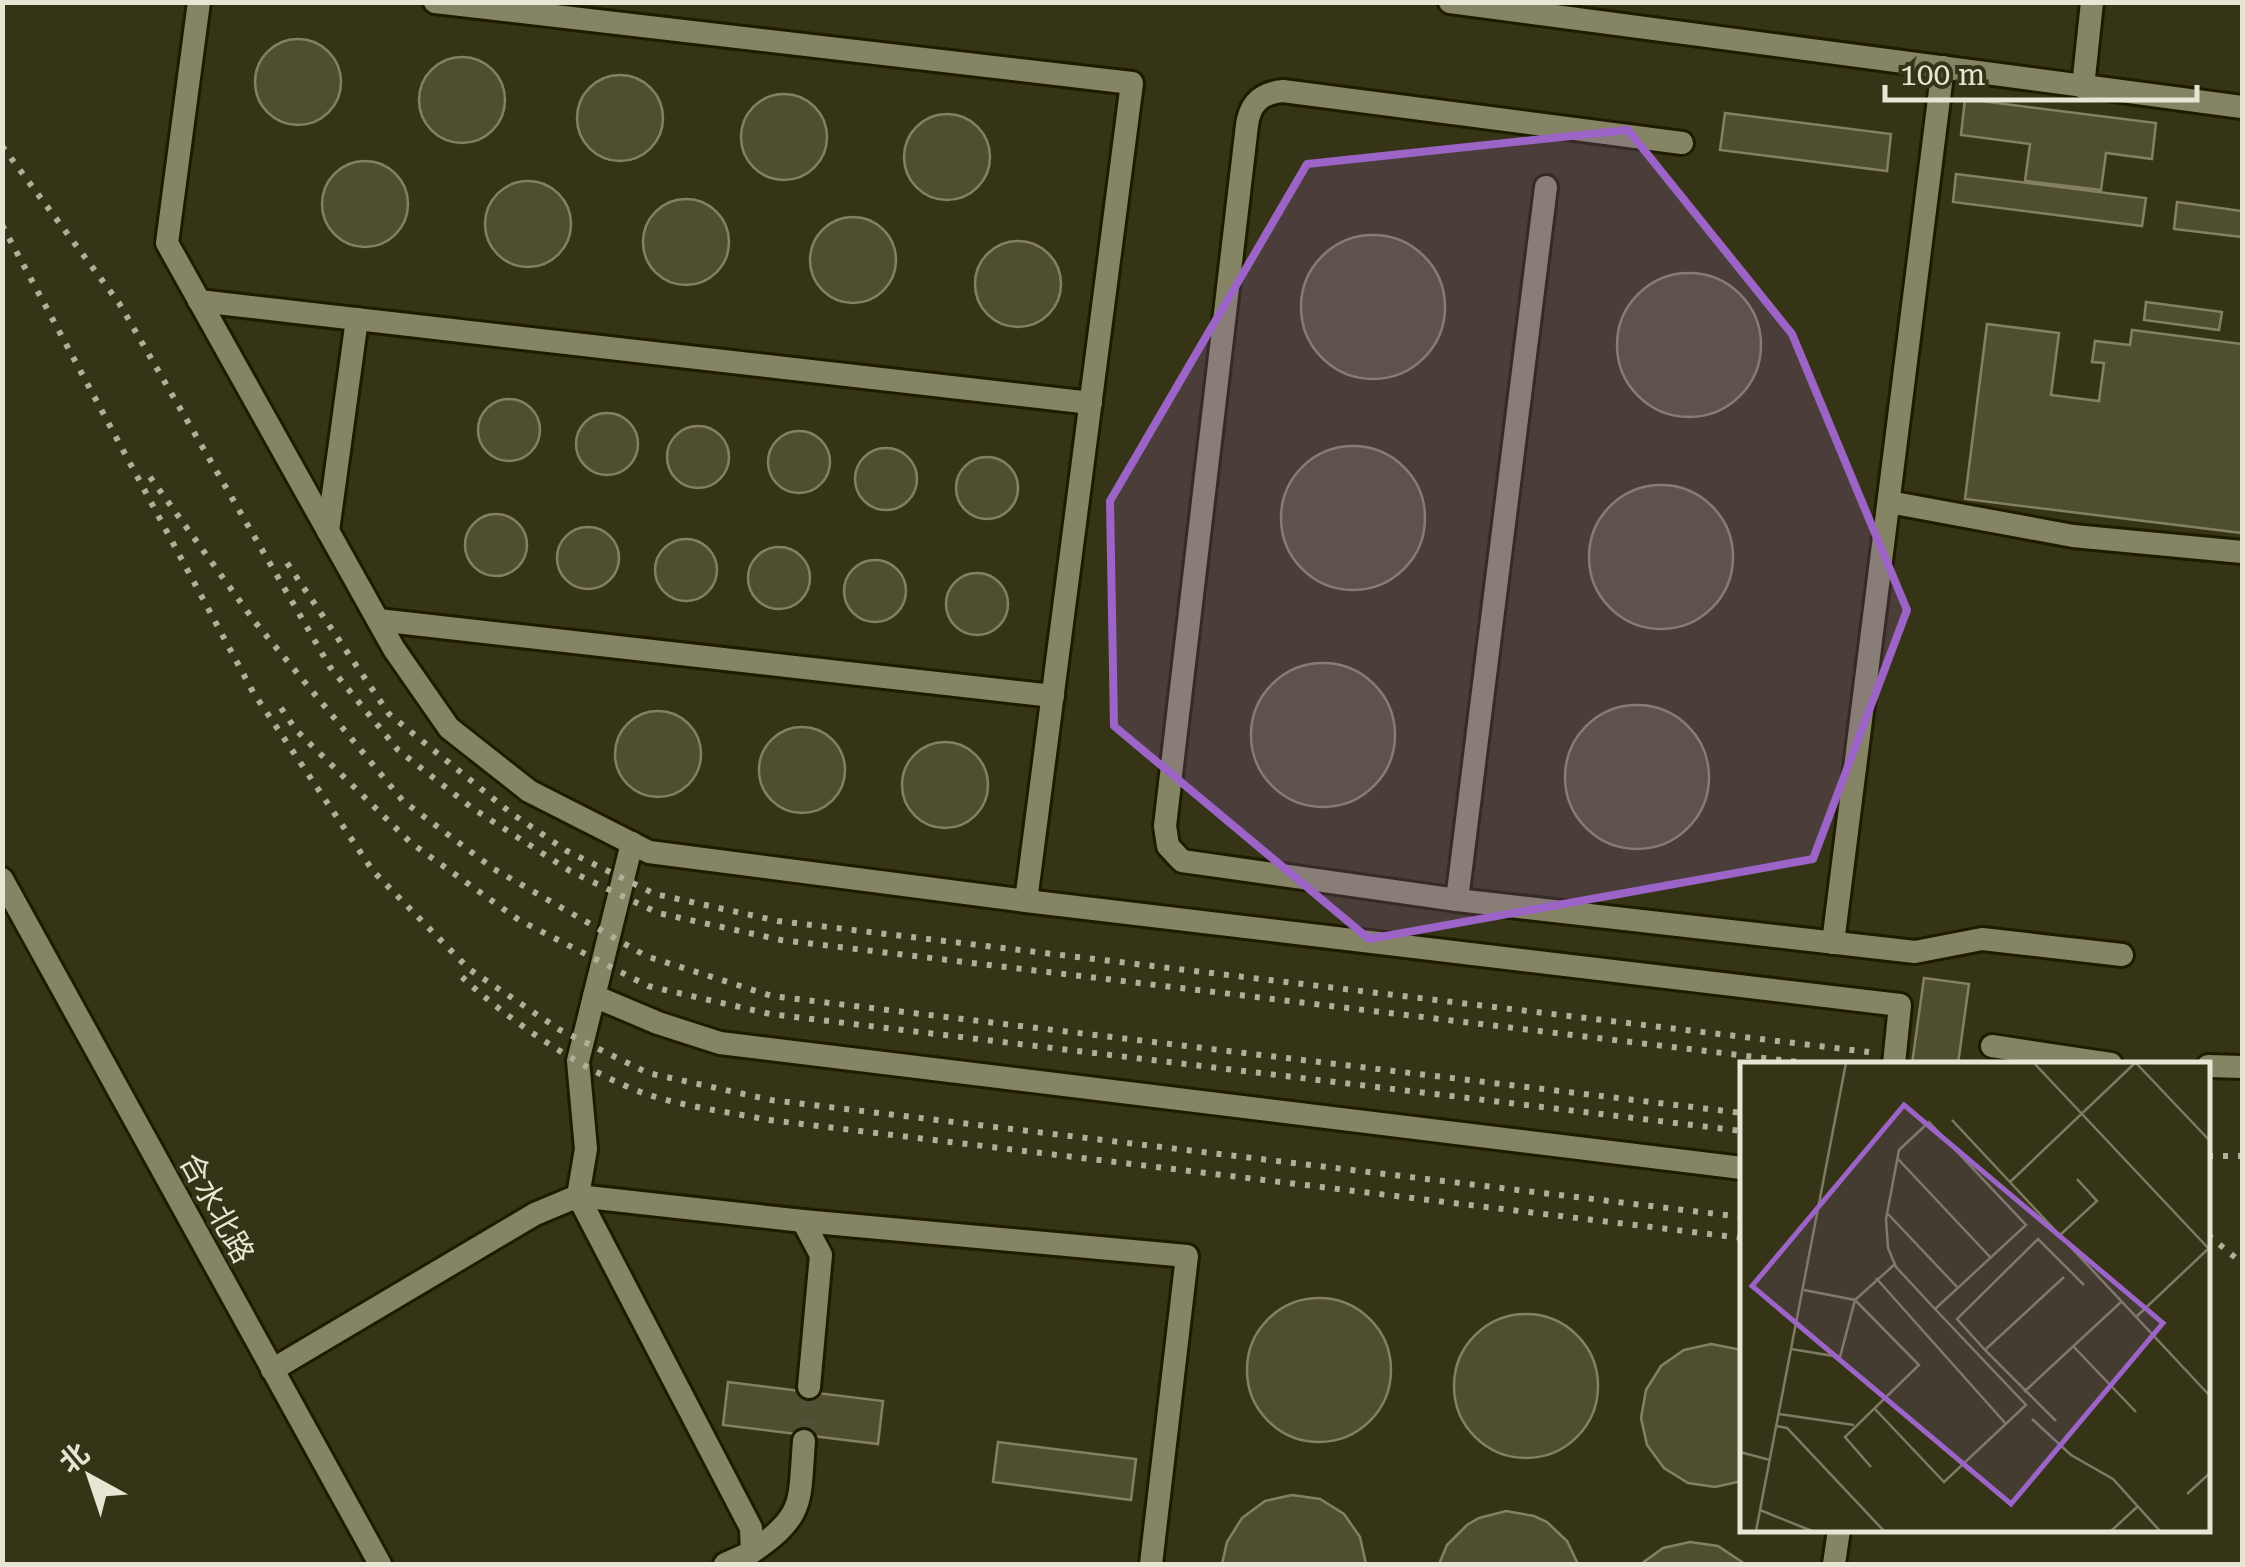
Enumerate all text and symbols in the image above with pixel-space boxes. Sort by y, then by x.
scale bar [1885,40,2198,102]
text: 100 m [1900,57,1985,92]
inset map [1740,1062,2210,1532]
street label: 合水北路 [173,1147,261,1269]
north arrow [40,1427,140,1527]
text: 北 [53,1437,96,1480]

